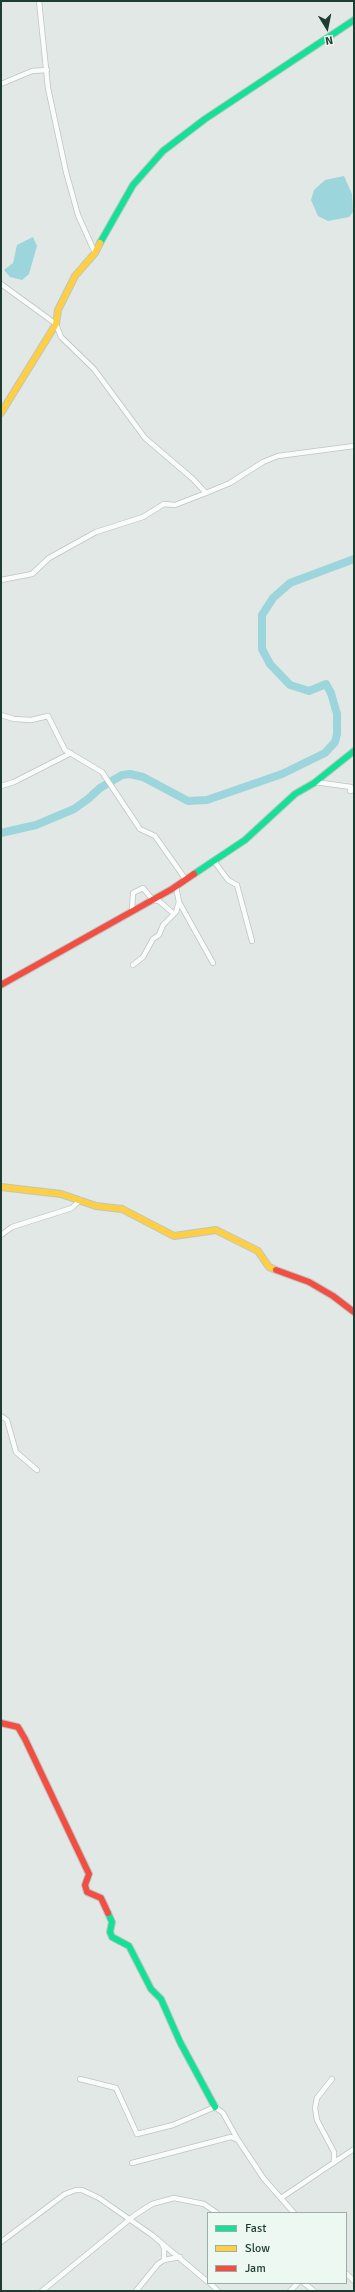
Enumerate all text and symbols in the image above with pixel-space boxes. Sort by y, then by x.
north arrow [307,8,347,48]
text: N [324,33,334,47]
legend [207,2212,347,2284]
text: Fast [245,2221,266,2236]
text: Slow [245,2241,270,2256]
text: Jam [245,2261,266,2276]

